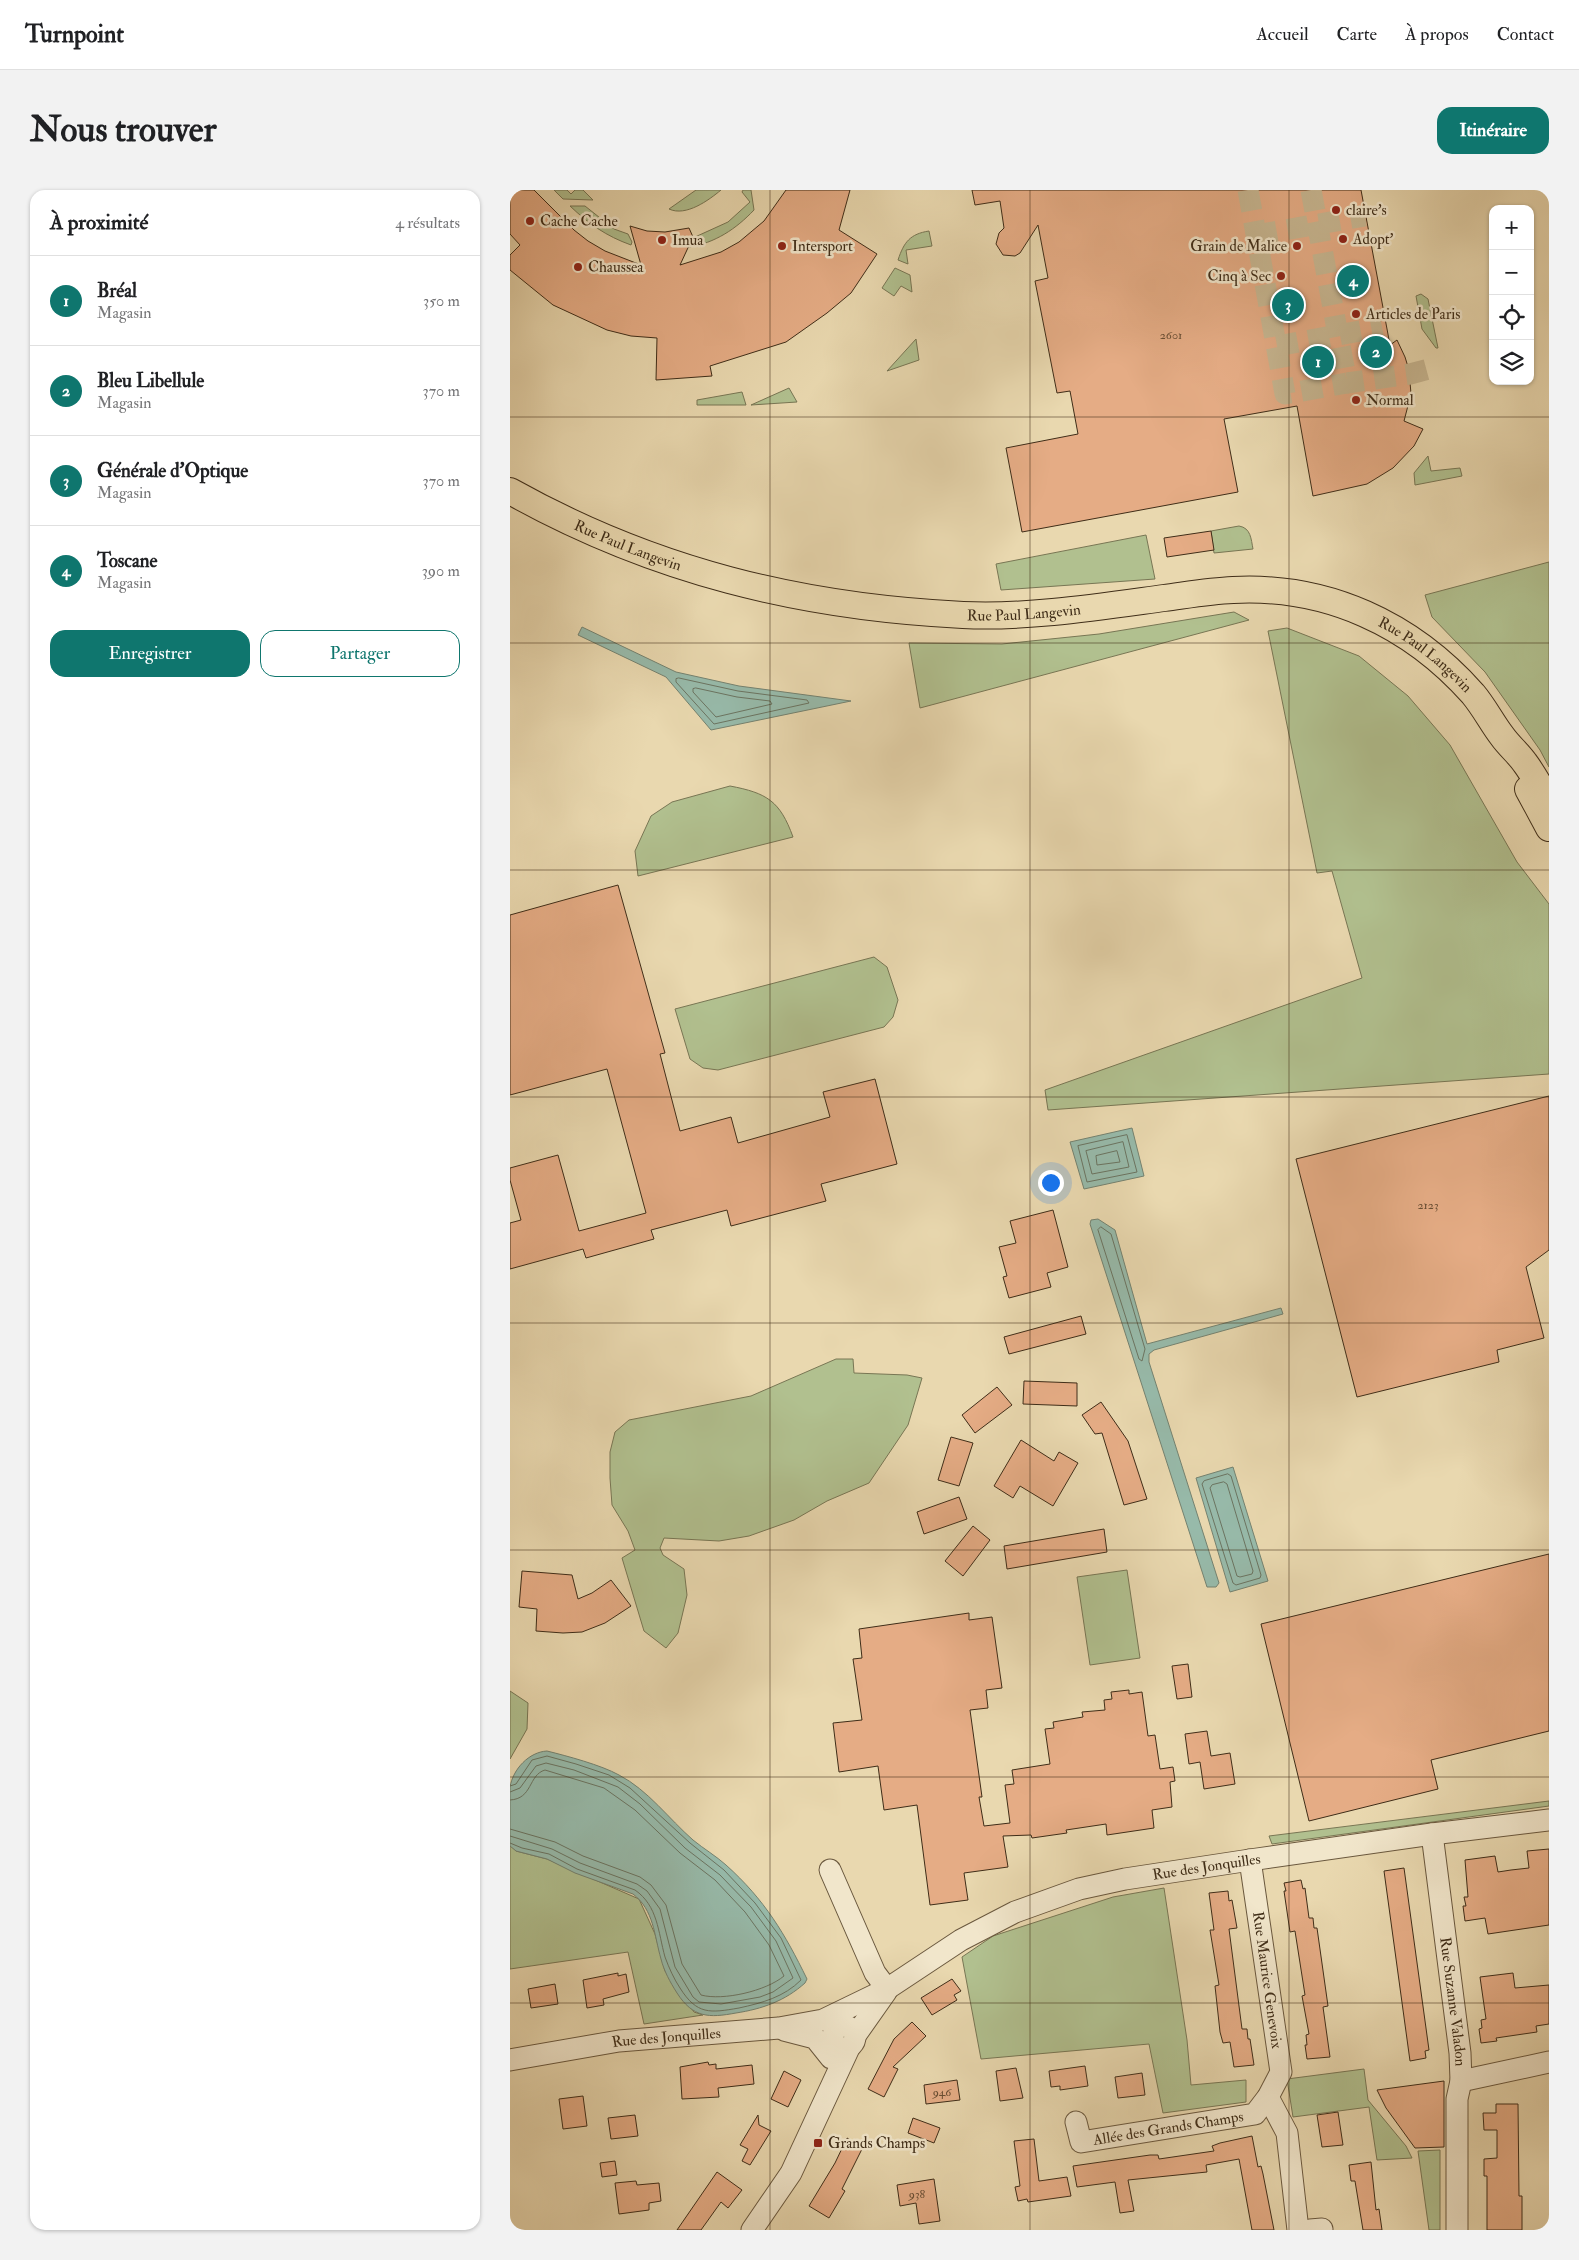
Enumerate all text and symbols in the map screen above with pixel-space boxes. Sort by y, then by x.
text: Turnpoint [25,19,124,50]
text: Accueil [1256,23,1309,46]
text: Carte [1337,23,1377,46]
text: À propos [1405,23,1469,46]
text: Contact [1497,23,1554,46]
button: Itinéraire [1437,107,1549,154]
text: Nous trouver [30,108,217,152]
place label: claire's [1346,201,1387,220]
marker: claire's [1330,204,1342,216]
map controls [1489,205,1534,385]
button: + [1489,205,1534,250]
text: À proximité [50,209,148,236]
place label: Cache Cache [540,212,618,231]
text: 4 résultats [395,213,460,233]
marker: Cache Cache [524,215,536,227]
place label: Adopt' [1352,230,1394,250]
place label: Imua [672,231,704,250]
marker: Adopt' [1337,233,1349,245]
marker: Imua [656,234,668,246]
place label: Intersport [792,237,853,257]
place label: Grain de Malice [1190,237,1287,256]
marker: Intersport [776,240,788,252]
marker: Grain de Malice [1291,240,1303,252]
button: − [1489,250,1534,295]
place label: Chaussea [588,258,644,277]
marker: Chaussea [572,261,584,273]
pin: 4 [1337,262,1369,300]
place label: Cinq à Sec [1207,267,1271,286]
marker: Cinq à Sec [1275,270,1287,282]
text: Bréal [97,279,137,303]
pin: 3 [1272,286,1304,324]
text: 1 [63,291,69,311]
text: 350 m [423,291,460,311]
button: locate [1489,295,1534,340]
text: Magasin [97,303,151,323]
place label: Articles de Paris [1365,305,1460,324]
marker: Articles de Paris [1350,308,1362,320]
house number: 2601 [1160,328,1182,343]
pin: 2 [1360,333,1392,371]
button: layers [1489,340,1534,385]
pin: 1 [1302,343,1334,381]
text: Bleu Libellule [97,369,204,393]
text: 2 [62,381,70,401]
text: 370 m [423,381,460,401]
place label: Normal [1366,391,1414,410]
text: Magasin [97,393,151,413]
marker: Normal [1350,394,1362,406]
text: Générale d'Optique [97,459,248,483]
text: 3 [63,471,69,491]
text: 370 m [423,471,460,491]
text: Magasin [97,483,151,503]
street label: Rue Paul Langevin [571,516,684,575]
text: Toscane [97,549,158,573]
text: 4 [62,561,70,581]
text: 390 m [422,561,460,581]
text: Magasin [97,573,151,593]
street label: Rue Paul Langevin [967,600,1082,625]
street label: Rue Paul Langevin [1375,612,1476,697]
button: Enregistrer [50,630,250,677]
button: Partager [260,630,460,677]
your location [1038,1170,1064,1196]
house number: 2123 [1417,1198,1439,1213]
street label: Rue des Jonquilles [1151,1849,1262,1884]
street label: Rue Maurice Genevoix [1248,1910,1286,2050]
street label: Rue Suzanne Valadon [1436,1936,1470,2067]
street label: Rue des Jonquilles [610,2023,721,2052]
house number: 946 [932,2085,952,2100]
street label: Allée des Grands Champs [1091,2106,1245,2150]
place label: Grands Champs [828,2134,925,2154]
marker: Grands Champs [812,2137,824,2149]
house number: 938 [908,2187,926,2202]

